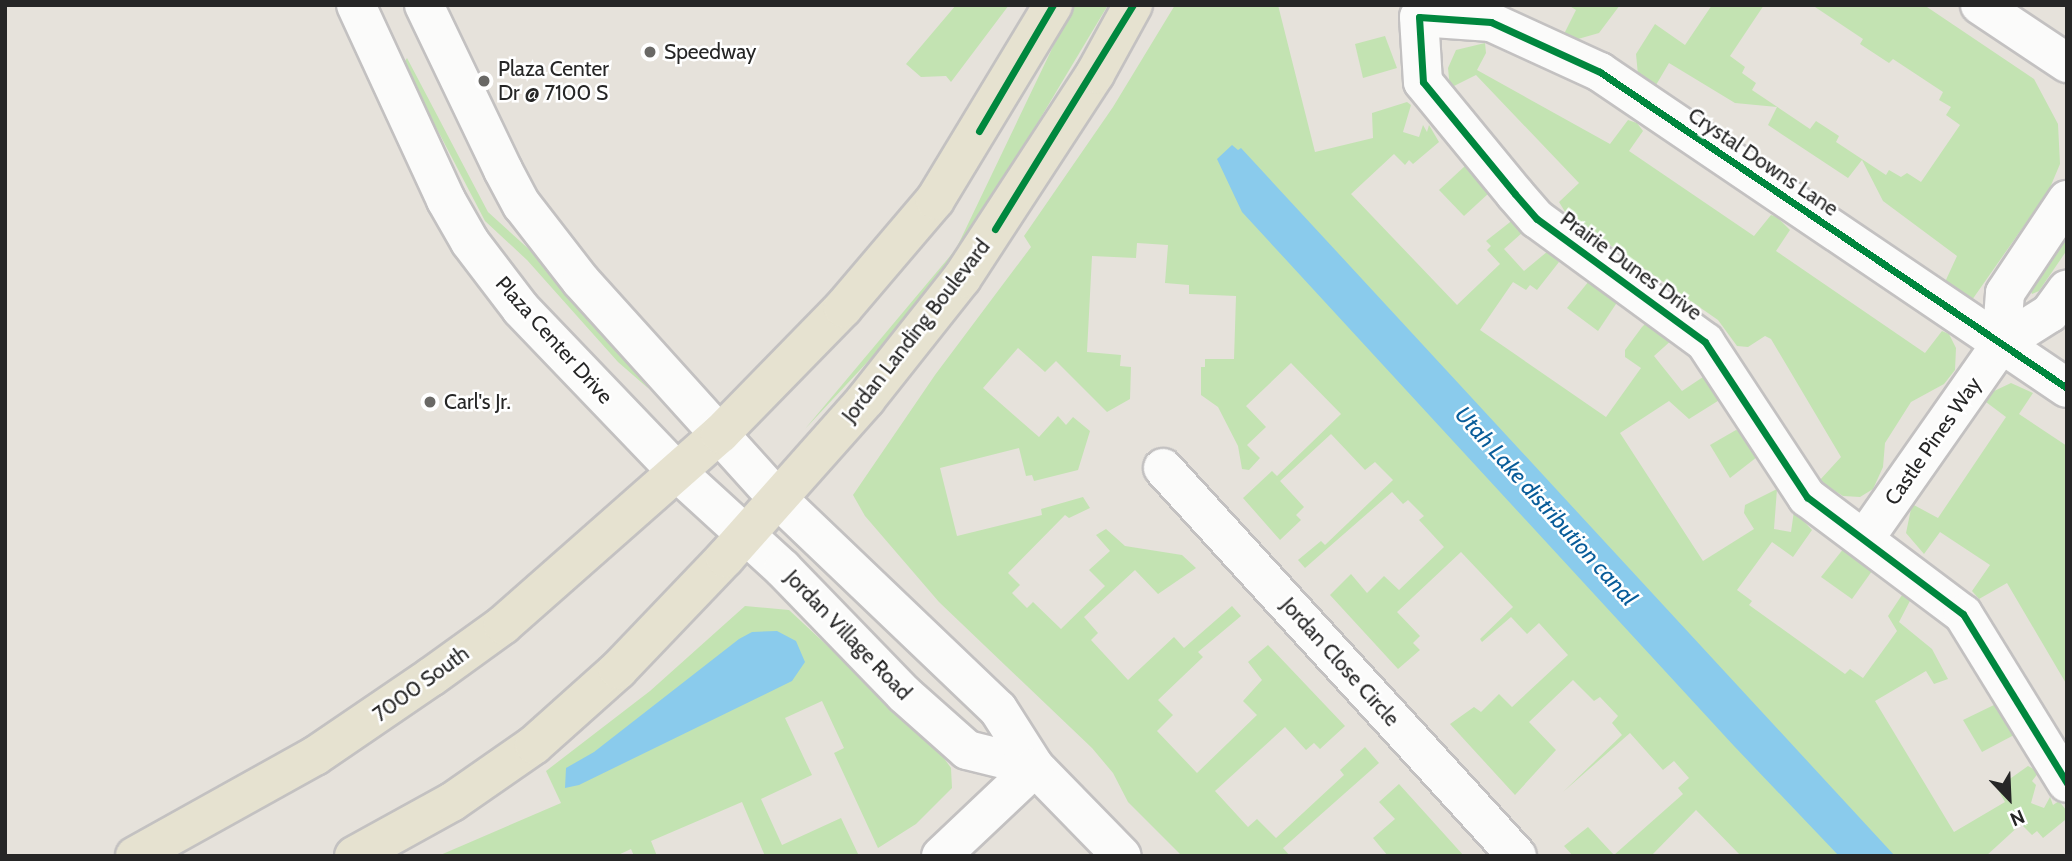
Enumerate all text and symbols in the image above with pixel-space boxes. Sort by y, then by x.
place label: Speedway [664,39,756,65]
marker: Speedway [642,44,658,60]
place label: Plaza Center Dr @ 7100 S [498,56,609,106]
marker: Plaza Center Dr @ 7100 S [476,73,492,89]
street label: Crystal Downs Lane [1683,102,1843,222]
street label: Prairie Dunes Drive [1555,206,1707,326]
street label: Jordan Landing Boulevard [837,234,995,428]
street label: Plaza Center Drive [490,271,618,409]
street label: Castle Pines Way [1879,372,1987,510]
place label: Carl's Jr. [444,389,511,415]
marker: Carl's Jr. [422,394,438,410]
water label: Utah Lake distribution canal [1449,401,1643,611]
street label: Jordan Village Road [780,565,916,705]
street label: Jordan Close Circle [1276,593,1404,731]
street label: 7000 South [368,641,474,727]
north arrow [1974,763,2044,833]
text: N [2007,805,2028,831]

